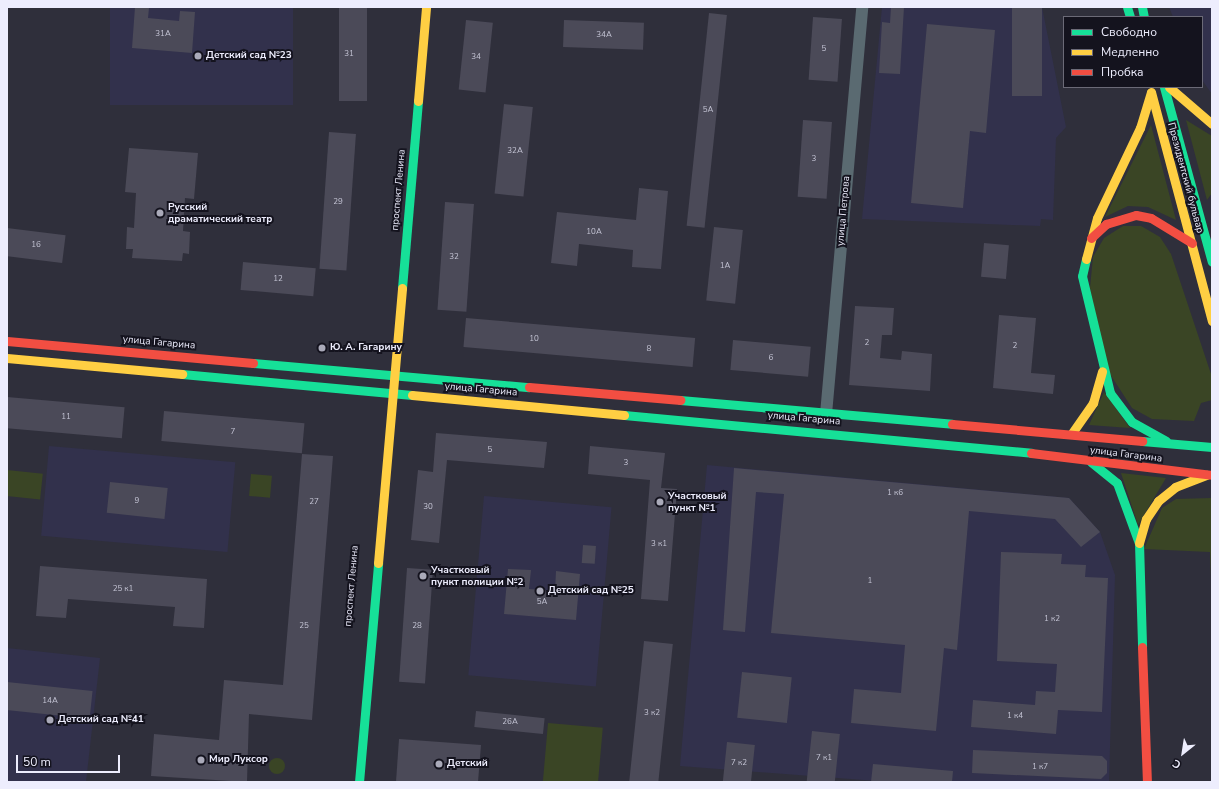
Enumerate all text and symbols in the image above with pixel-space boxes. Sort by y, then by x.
legend [1063,16,1203,88]
text: Свободно [1101,24,1157,40]
house number: 31А [155,29,171,39]
house number: 34А [596,30,612,40]
house number: 5 [822,44,826,54]
text: Медленно [1101,44,1159,60]
house number: 31 [344,49,354,59]
place label: Детский сад №23 [206,50,292,62]
marker: Детский сад №23 [193,51,203,61]
house number: 34 [471,52,481,62]
text: Пробка [1101,64,1144,80]
house number: 5А [703,105,713,115]
street label: Президентский бульвар [1164,121,1206,235]
house number: 32А [507,146,523,156]
street label: проспект Ленина [389,149,409,231]
house number: 3 [812,154,816,164]
street label: улица Петрова [835,175,853,247]
house number: 29 [333,197,343,207]
place label: Русский драматический театр [168,201,272,224]
marker: Русский драматический театр [155,208,165,218]
house number: 10А [586,227,602,237]
house number: 16 [31,240,41,250]
house number: 32 [449,252,459,262]
house number: 1А [720,261,730,271]
house number: 12 [273,274,283,284]
street label: улица Гагарина [122,334,196,352]
house number: 10 [529,334,539,344]
house number: 2 [865,338,869,348]
house number: 2 [1013,341,1017,351]
place label: Ю. А. Гагарину [330,342,402,354]
marker: Ю. А. Гагарину [317,343,327,353]
house number: 8 [647,344,651,354]
house number: 6 [769,353,773,363]
street label: улица Гагарина [444,381,518,399]
street label: улица Гагарина [767,410,841,428]
house number: 11 [61,412,71,422]
house number: 7 [231,427,235,437]
house number: 5 [488,445,492,455]
street label: улица Гагарина [1089,445,1163,465]
house number: 3 [624,458,628,468]
house number: 1 к6 [887,488,903,498]
place label: Участковый пункт №1 [668,490,727,514]
house number: 9 [135,496,139,506]
house number: 27 [309,497,319,507]
marker: Участковый пункт №1 [655,497,665,507]
house number: 30 [423,502,433,512]
house number: 3 к1 [651,539,667,549]
street label: проспект Ленина [342,545,362,627]
place label: Участковый пункт полиции №2 [431,564,523,588]
marker: Участковый пункт полиции №2 [418,571,428,581]
house number: 1 [868,576,872,586]
house number: 25 к1 [113,584,133,594]
place label: Детский сад №25 [548,585,634,597]
marker: Детский сад №25 [535,586,545,596]
house number: 5А [537,597,547,607]
house number: 1 к2 [1044,614,1060,624]
house number: 25 [299,621,309,631]
house number: 28 [412,621,422,631]
house number: 14А [42,696,58,706]
house number: 3 к2 [644,708,660,718]
house number: 1 к4 [1007,711,1023,721]
place label: Детский сад №41 [58,714,144,726]
marker: Детский сад №41 [45,715,55,725]
house number: 26А [502,717,518,727]
north arrow [1163,733,1203,773]
scale bar [18,747,122,773]
house number: 7 к1 [816,753,832,763]
text: 50 m [23,754,51,770]
place label: Мир Луксор [209,754,268,766]
marker: Мир Луксор [196,755,206,765]
text: С [1170,755,1184,772]
place label: Детский [447,758,488,770]
house number: 7 к2 [731,758,747,768]
marker: Детский [434,759,444,769]
house number: 1 к7 [1032,762,1048,772]

